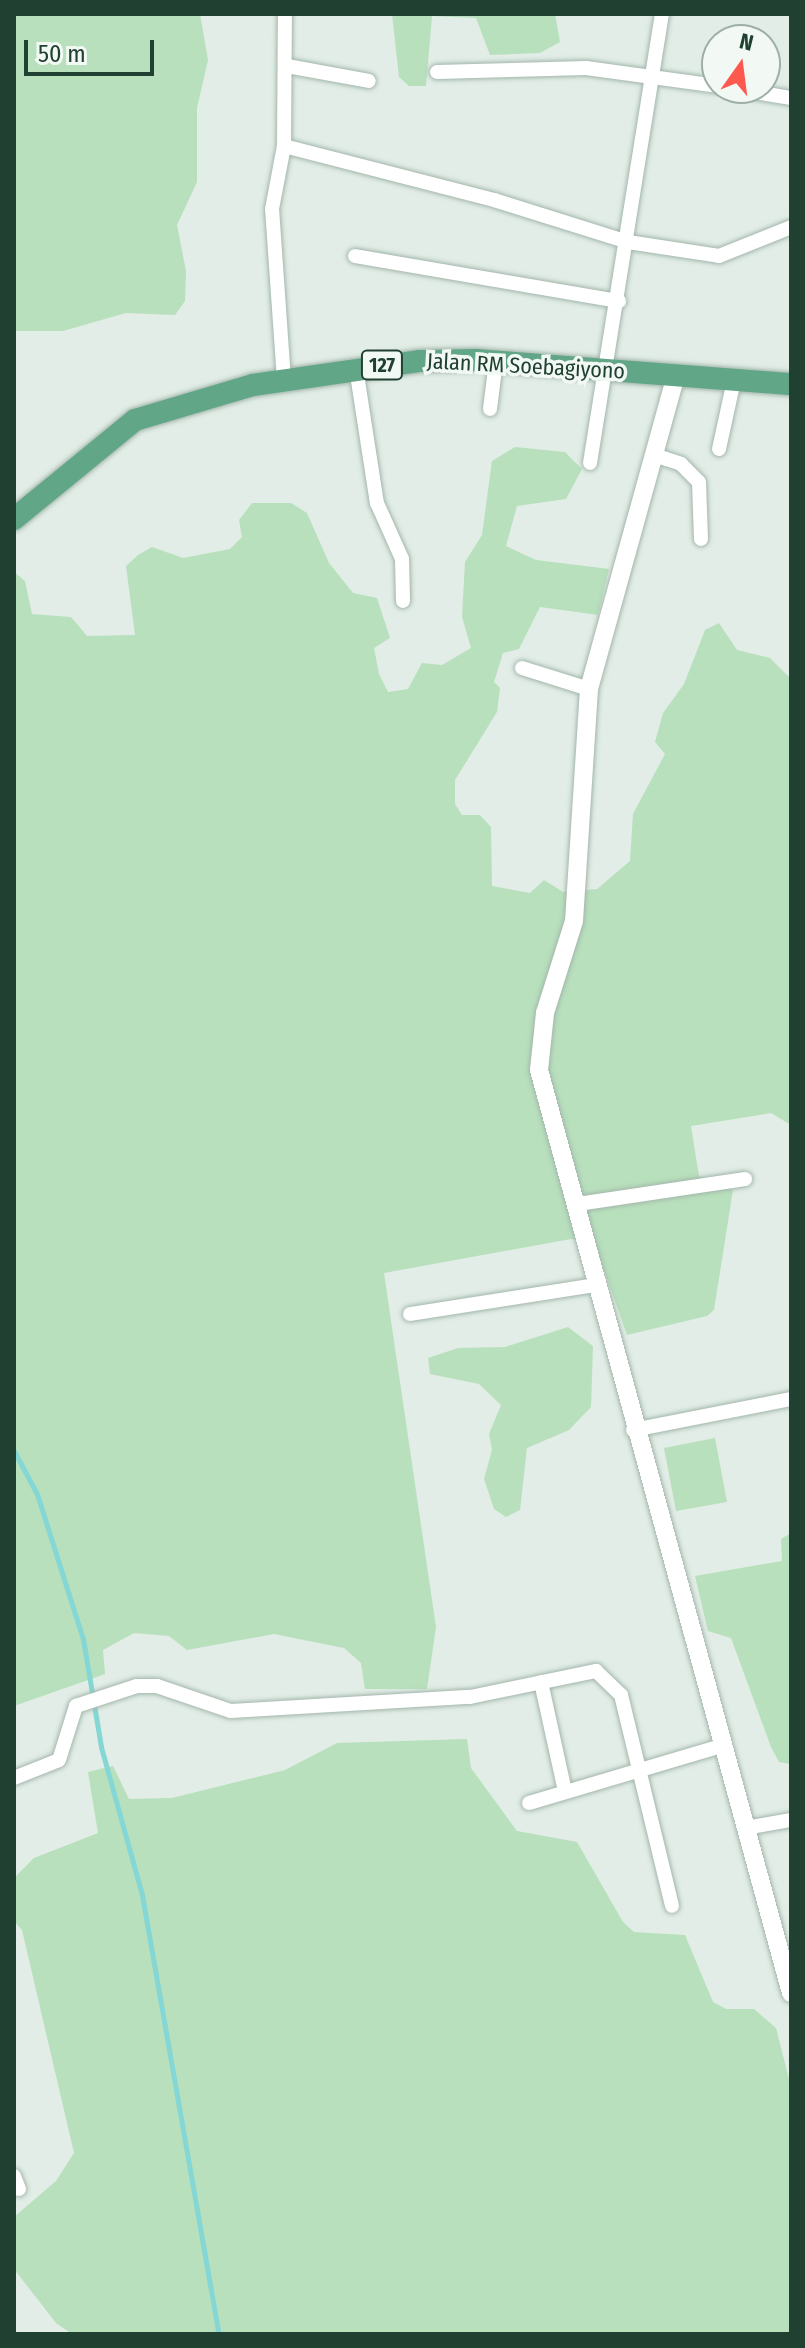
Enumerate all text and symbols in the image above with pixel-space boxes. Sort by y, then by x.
scale bar [28,24,158,74]
north arrow [701,24,781,104]
text: N [737,27,756,57]
text: 50 m [38,40,86,68]
street label: Jalan RM Soebagiyono [426,348,626,384]
road number: 127 [360,349,404,381]

